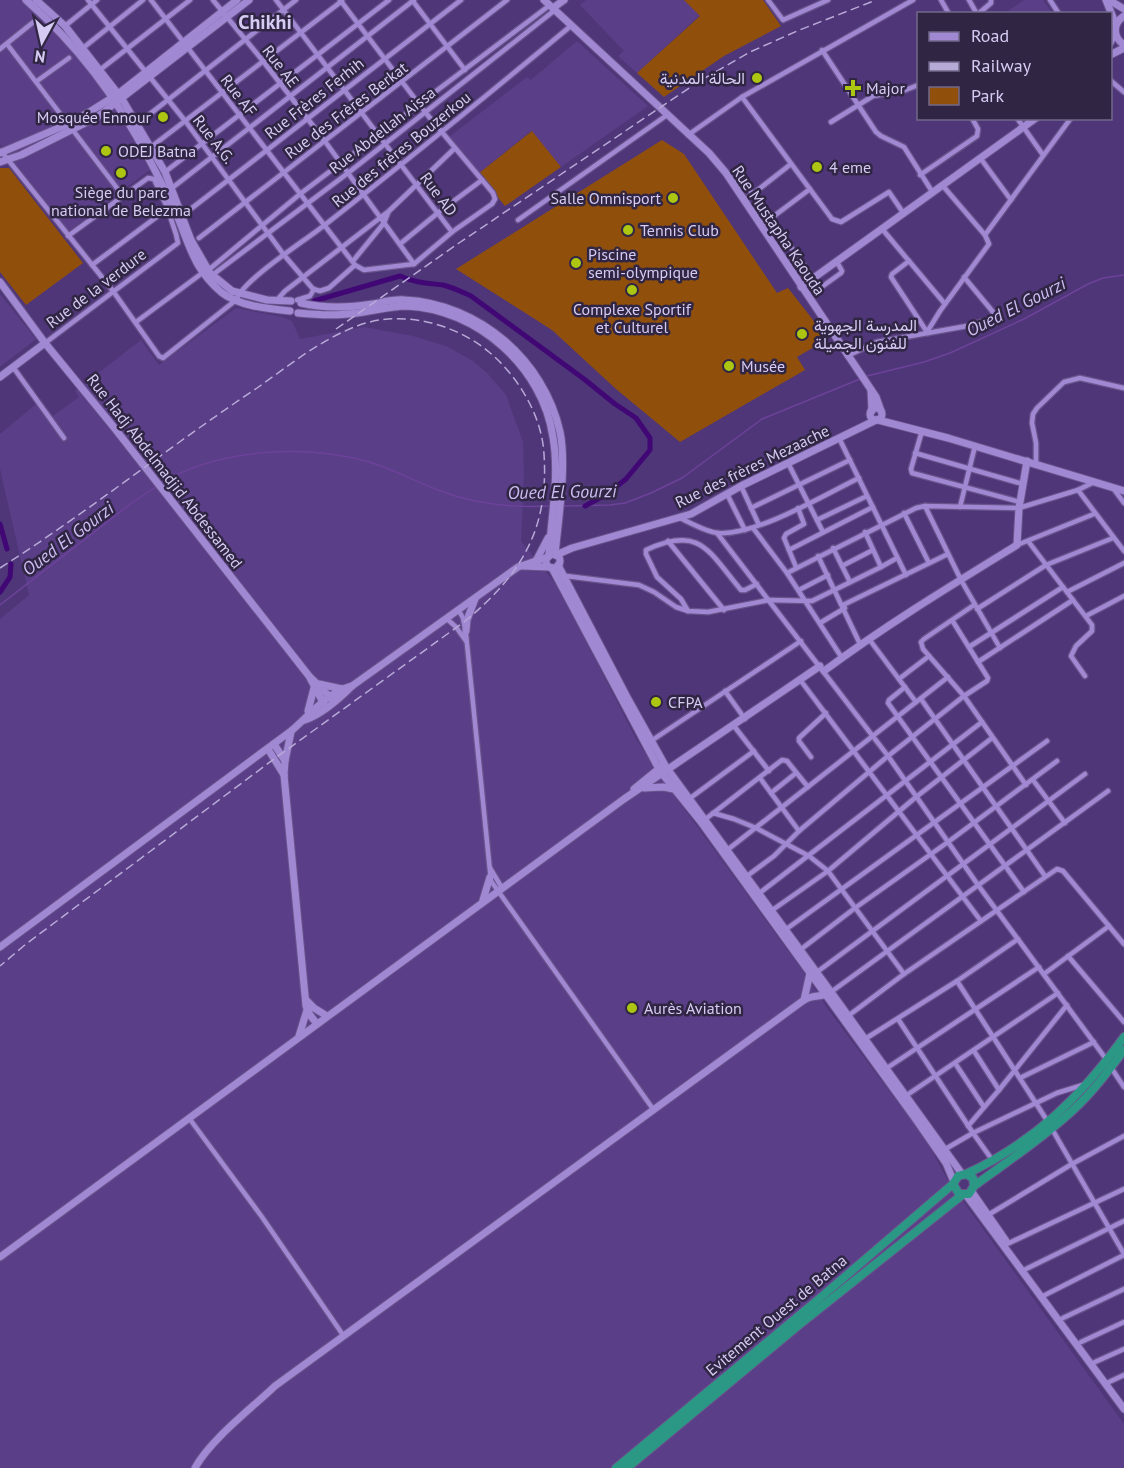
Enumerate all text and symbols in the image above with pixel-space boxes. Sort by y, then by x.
district label: Chikhi [238,9,292,35]
north arrow [12,12,72,72]
legend [917,12,1112,120]
text: Road [971,24,1009,47]
street label: Rue AE [258,41,304,91]
text: N [33,46,47,67]
street label: Rue Frères Ferhih [260,53,368,143]
text: Railway [971,54,1032,77]
street label: Rue des Frères Berkat [281,57,412,163]
place label: الحالة المدنية [660,68,745,88]
street label: Rue AF [216,70,262,120]
marker: الحالة المدنية [750,71,764,85]
place label: Major [866,78,905,98]
marker: Major [844,79,862,97]
street label: Rue Abdellah Aissa [325,82,439,178]
text: Park [971,84,1004,107]
street label: Rue des frères Bouzerkou [327,87,475,211]
place label: Mosquée Ennour [37,107,152,127]
marker: Mosquée Ennour [156,110,170,124]
street label: Rue A.G. [189,111,239,167]
place label: ODEJ Batna [118,141,196,161]
marker: ODEJ Batna [99,144,113,158]
place label: 4 eme [829,157,871,177]
marker: 4 eme [810,160,824,174]
street label: Rue Mustapha Kaouda [728,161,830,299]
marker: Siège du parc national de Belezma [114,166,128,180]
street label: Rue AD [416,168,462,220]
place label: Siège du parc national de Belezma [51,182,191,220]
place label: Salle Omnisport [551,188,662,208]
marker: Salle Omnisport [666,191,680,205]
place label: Tennis Club [640,220,719,240]
marker: Tennis Club [621,223,635,237]
street label: Rue de la verdure [42,244,150,332]
place label: Piscine semi-olympique [588,244,698,282]
marker: Piscine semi-olympique [569,256,583,270]
water label: Oued El Gourzi [962,271,1071,342]
marker: Complexe Sportif et Culturel [625,283,639,297]
place label: Complexe Sportif et Culturel [573,299,692,337]
place label: المدرسة الجهوية للفنون الجميلة [814,315,917,354]
marker: المدرسة الجهوية للفنون الجميلة [795,327,809,341]
place label: Musée [741,356,785,376]
marker: Musée [722,359,736,373]
street label: Rue Hadj Abdelmadjid Abdessamed [83,370,247,572]
street label: Rue des frères Mezaache [672,420,832,512]
water label: Oued El Gourzi [507,479,618,504]
water label: Oued El Gourzi [17,496,119,581]
place label: CFPA [668,692,703,712]
marker: CFPA [649,695,663,709]
place label: Aurès Aviation [644,998,742,1018]
marker: Aurès Aviation [625,1001,639,1015]
street label: Evitement Ouest de Batna [701,1250,851,1380]

